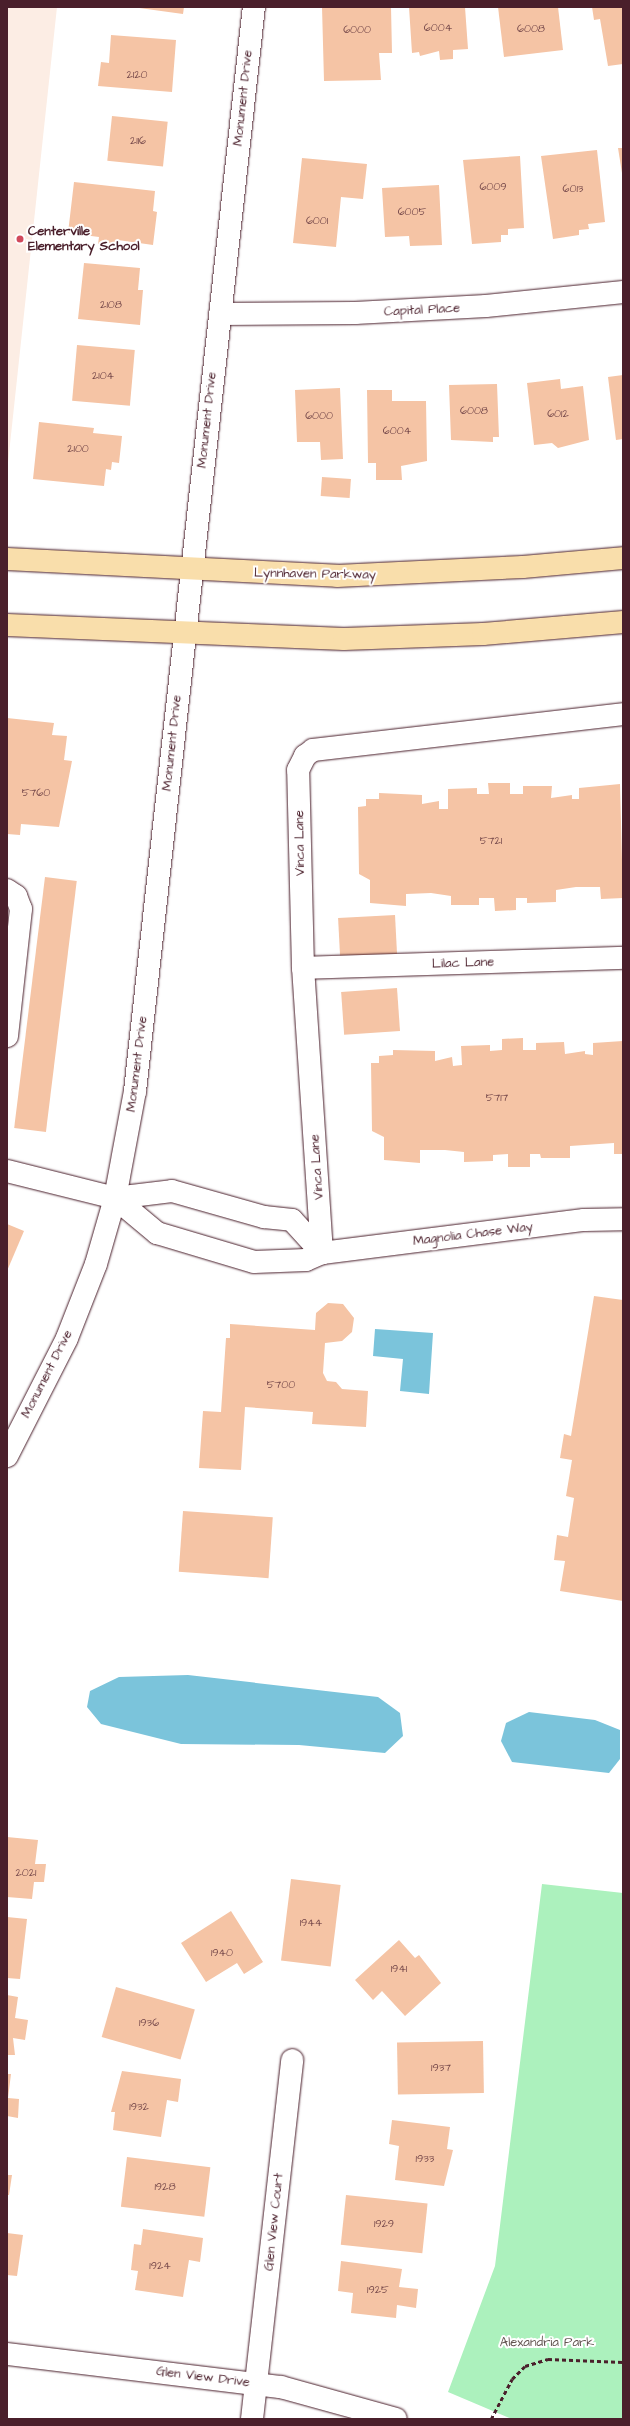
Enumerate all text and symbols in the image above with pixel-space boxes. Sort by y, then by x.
house number: 6004 [424,21,452,35]
house number: 6008 [517,22,545,36]
house number: 6000 [343,23,371,37]
street label: Monument Drive [230,49,256,147]
house number: 2120 [127,68,147,82]
house number: 2116 [130,134,146,148]
house number: 6009 [479,180,507,194]
house number: 6013 [563,182,583,196]
house number: 6005 [398,205,426,219]
house number: 6001 [306,214,328,228]
place label: Centerville Elementary School [28,224,139,255]
marker: Centerville Elementary School [15,234,25,244]
house number: 2108 [100,298,122,312]
street label: Capital Place [383,300,461,320]
house number: 2104 [92,369,114,383]
street label: Monument Drive [194,371,220,469]
house number: 6008 [460,404,488,418]
house number: 6012 [547,407,569,421]
house number: 6000 [305,409,333,423]
house number: 6004 [383,424,411,438]
house number: 2100 [67,442,89,456]
street label: Lynnhaven Parkway [254,565,376,583]
street label: Monument Drive [159,694,185,792]
house number: 5760 [22,786,50,800]
street label: Vinca Lane [292,810,308,876]
house number: 5721 [480,834,502,848]
street label: Lilac Lane [432,954,494,972]
street label: Monument Drive [123,1015,151,1113]
house number: 5717 [486,1091,508,1105]
street label: Vinca Lane [307,1134,327,1200]
street label: Magnolia Chase Way [412,1219,534,1249]
street label: Monument Drive [18,1327,76,1421]
house number: 5700 [267,1378,295,1392]
house number: 2021 [16,1866,36,1880]
house number: 1944 [300,1916,322,1930]
house number: 1940 [211,1946,233,1960]
house number: 1941 [391,1962,407,1976]
house number: 1936 [139,2016,159,2030]
house number: 1937 [431,2061,451,2075]
house number: 1932 [129,2100,149,2114]
house number: 1933 [416,2152,434,2166]
street label: Glen View Court [261,2172,287,2272]
house number: 1928 [154,2180,176,2194]
house number: 1929 [374,2217,394,2231]
house number: 1924 [149,2259,171,2273]
house number: 1925 [367,2283,389,2297]
park label: Alexandria Park [500,2334,594,2350]
street label: Glen View Drive [155,2364,251,2390]

